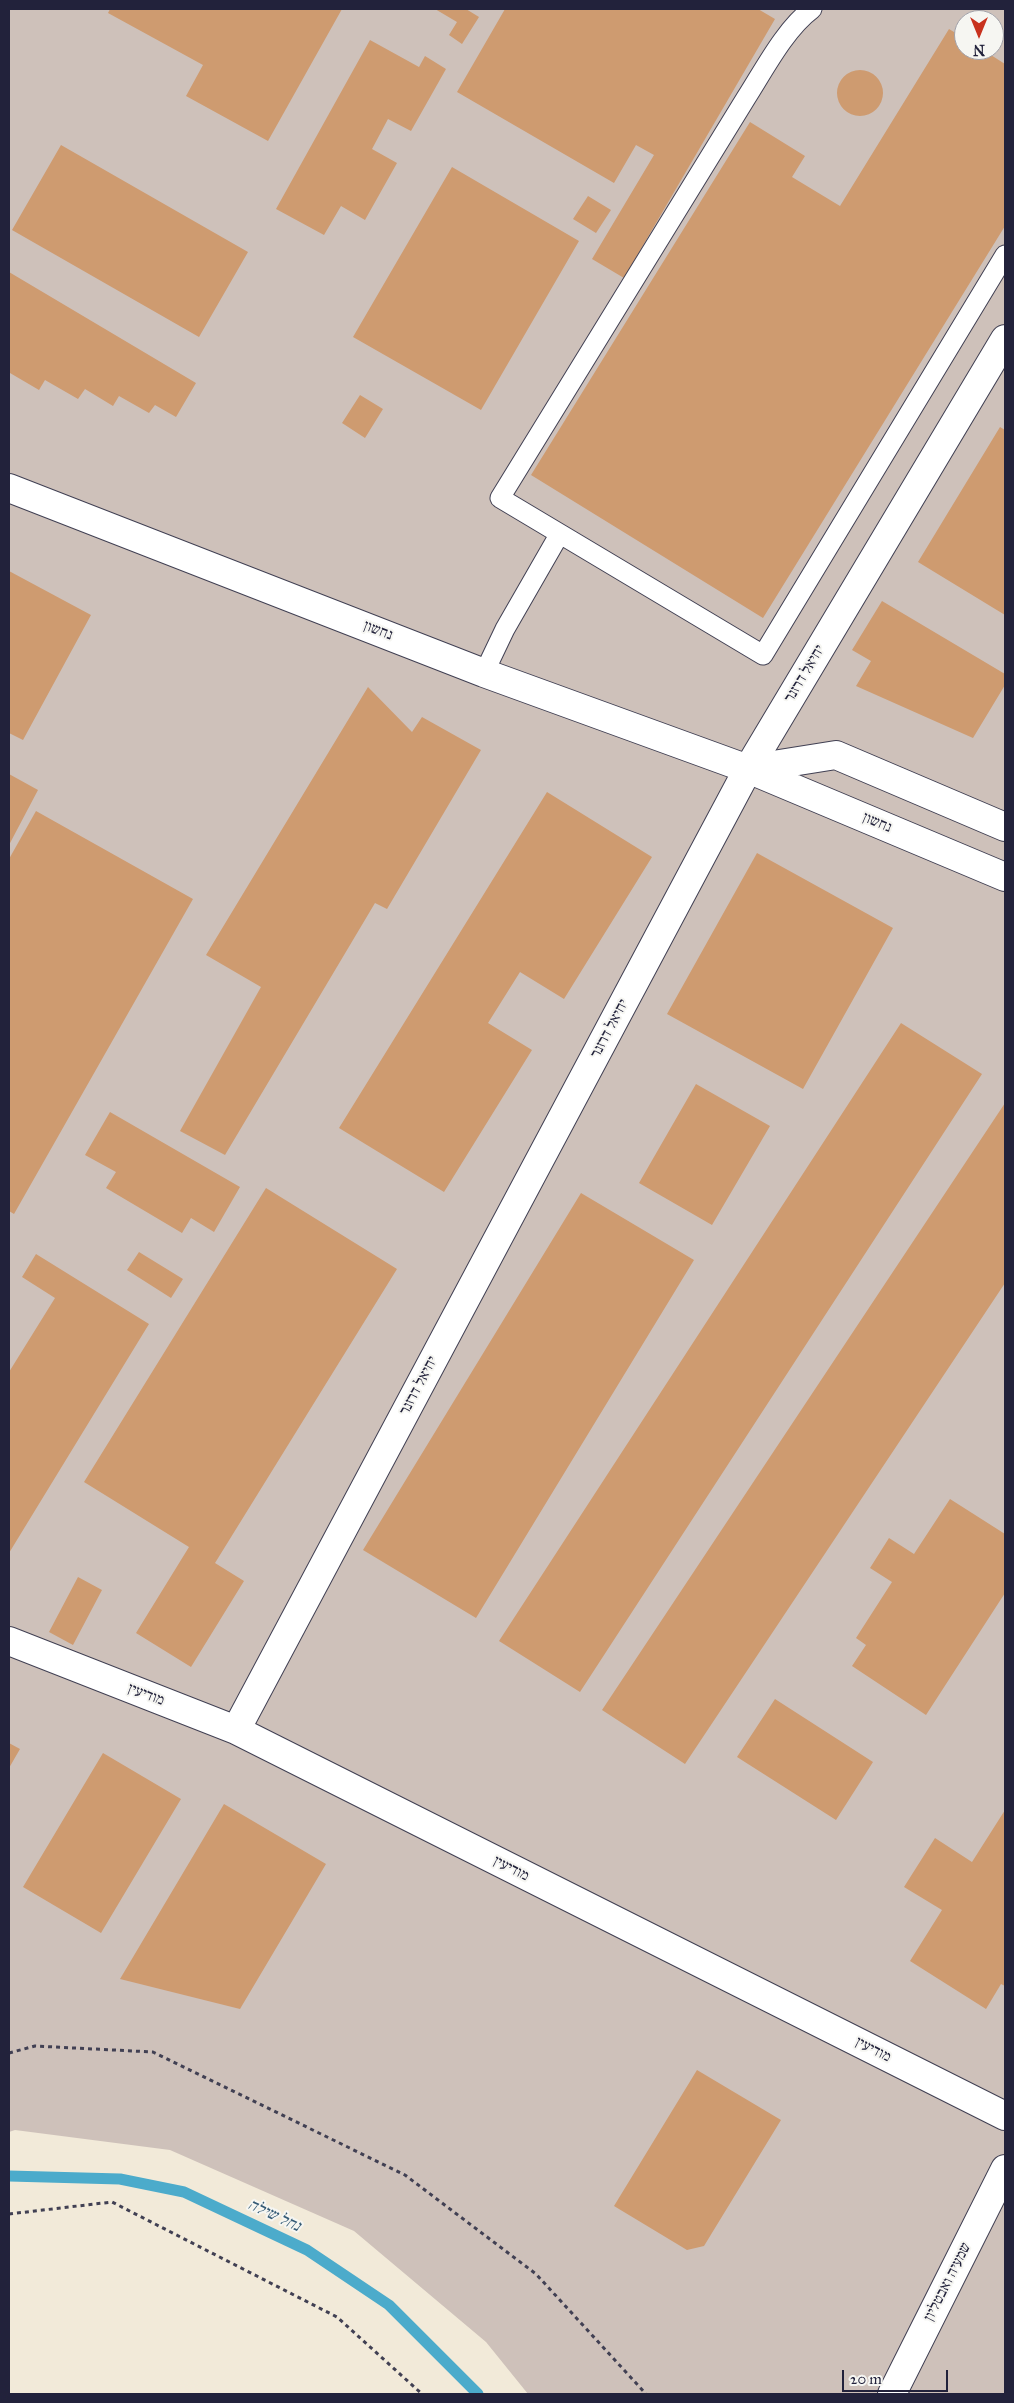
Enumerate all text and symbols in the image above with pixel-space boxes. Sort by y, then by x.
north arrow [954,10,1004,60]
text: N [973,41,985,58]
street label: נחשון [361,617,395,645]
street label: יחיאל דרזנר [781,642,829,706]
street label: נחשון [860,809,894,837]
street label: יחיאל דרזנר [587,996,633,1062]
street label: יחיאל דרזנר [396,1353,442,1419]
street label: מודיעין [125,1680,167,1710]
street label: מודיעין [490,1852,532,1886]
street label: מודיעין [852,2033,894,2067]
water label: נחל שילה [245,2196,303,2236]
street label: שמעיה ואבטליון [921,2240,975,2324]
scale bar [844,2360,950,2392]
text: 20 m [850,2370,882,2388]

